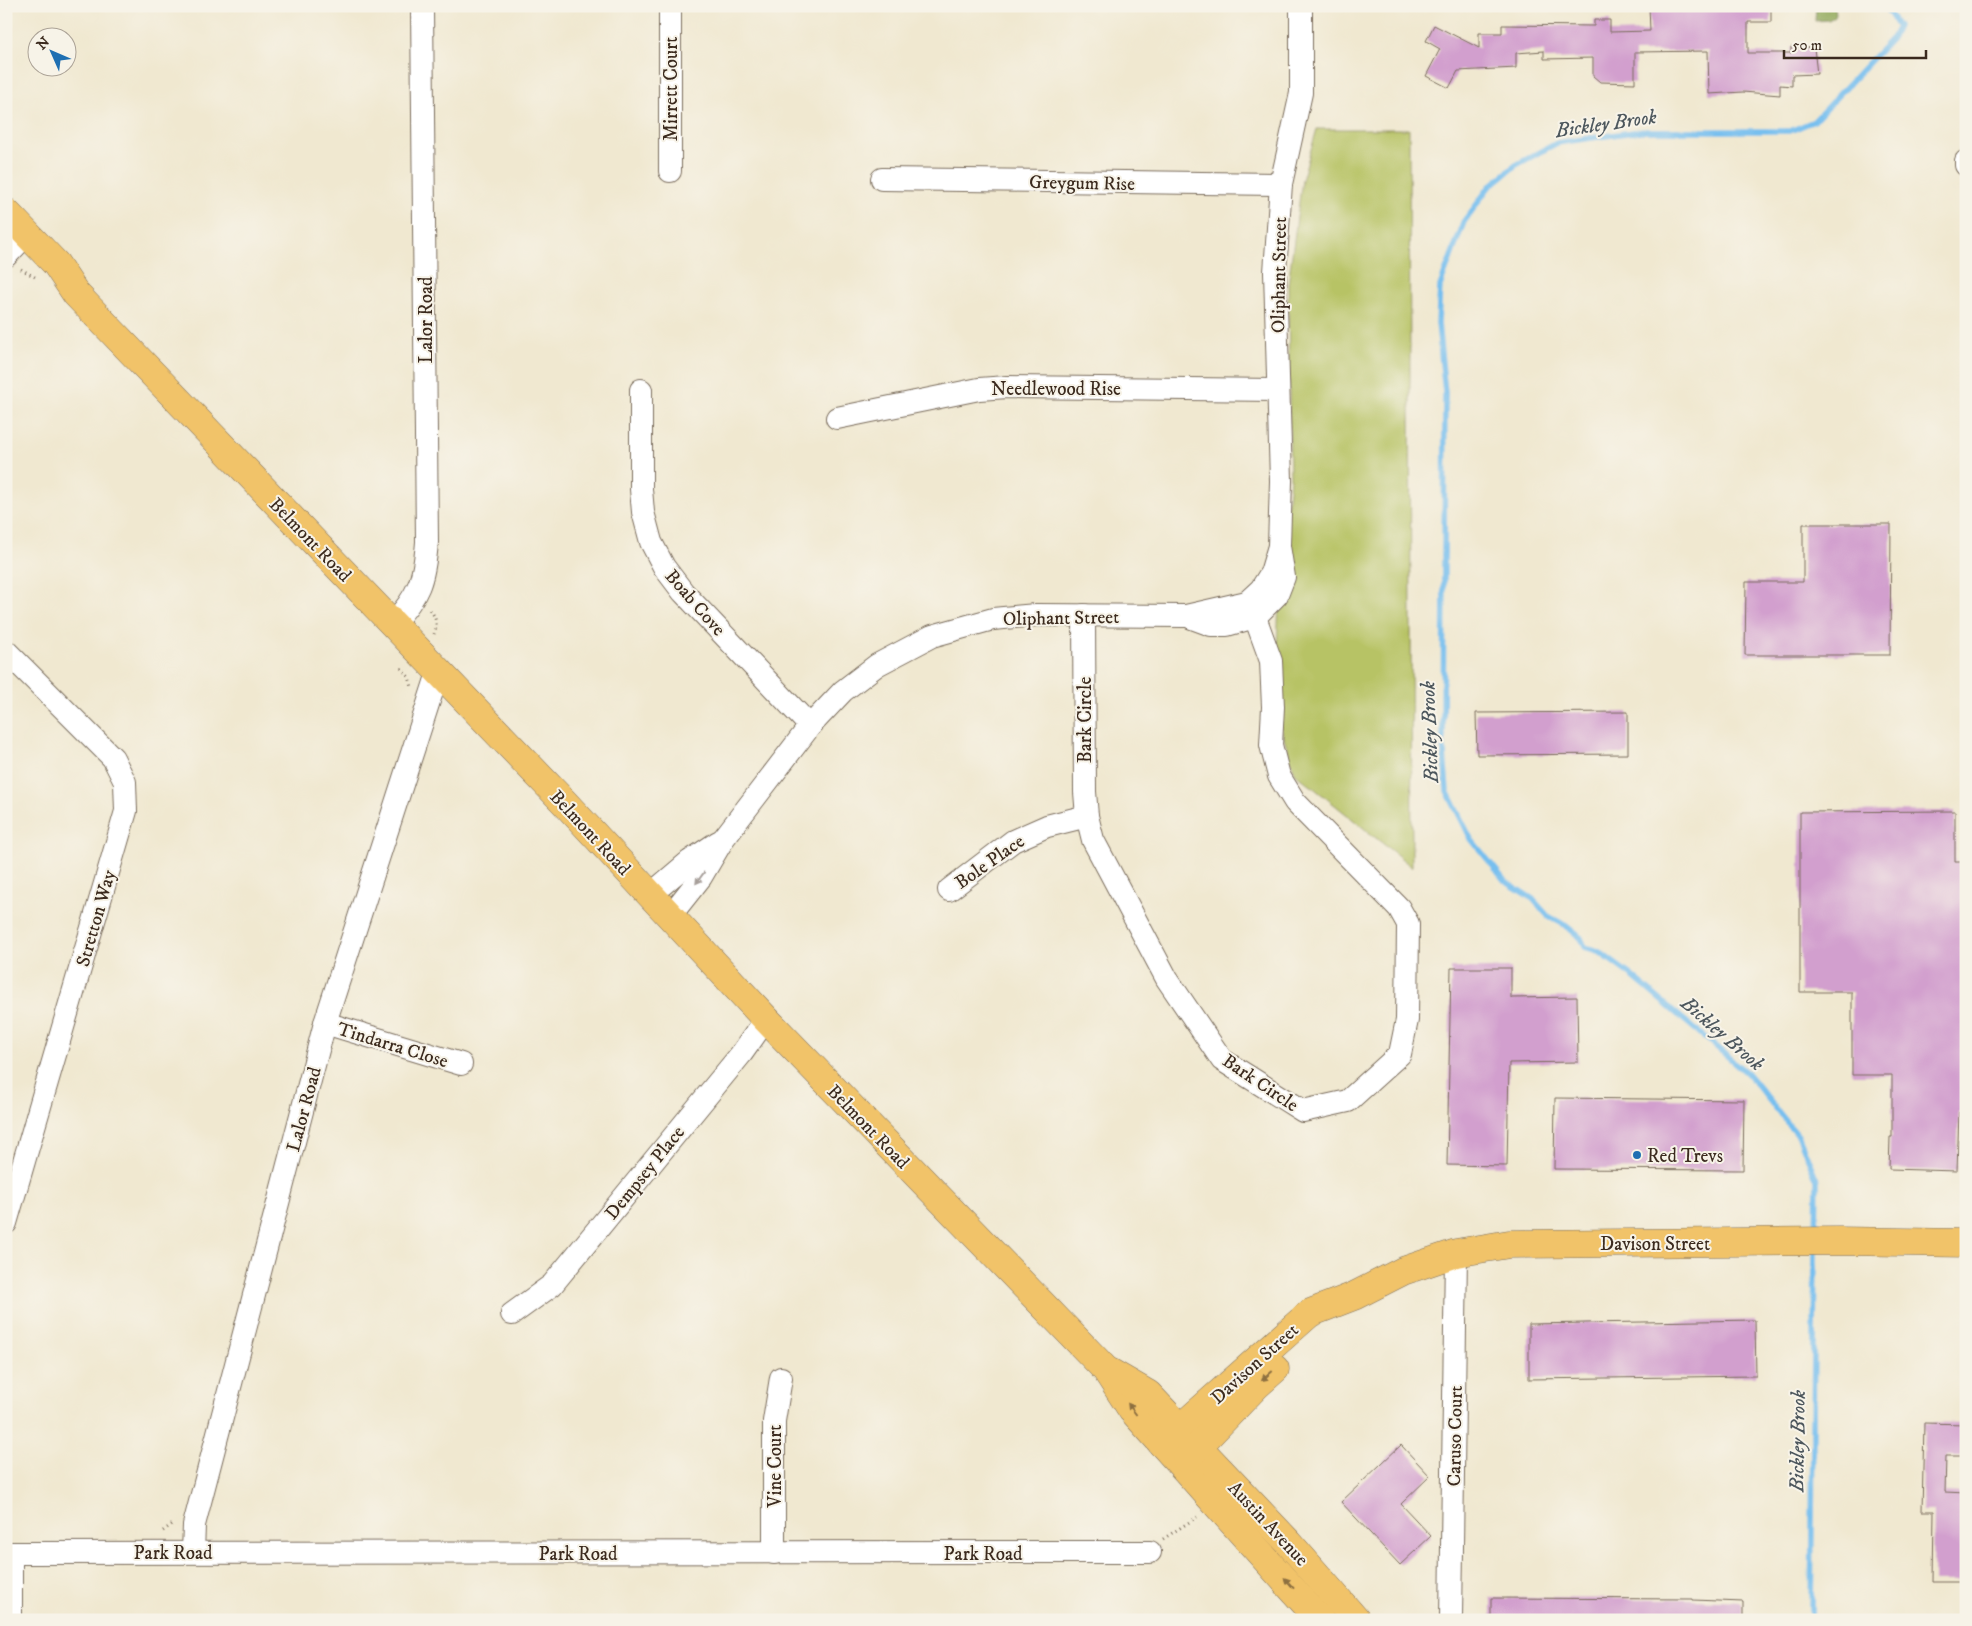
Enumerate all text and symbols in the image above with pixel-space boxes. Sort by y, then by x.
north arrow [28,28,78,78]
scale bar [1784,28,1927,60]
text: N [33,33,54,54]
text: 50 m [1792,36,1822,55]
street label: Mirrett Court [660,37,683,141]
water label: Bickley Brook [1553,105,1659,144]
street label: Greygum Rise [1029,171,1135,196]
street label: Oliphant Street [1267,217,1292,333]
street label: Lalor Road [415,276,438,364]
street label: Needlewood Rise [991,378,1121,401]
street label: Belmont Road [264,493,356,587]
street label: Boab Cove [660,565,730,641]
street label: Oliphant Street [1003,606,1119,631]
street label: Bark Circle [1074,677,1097,763]
water label: Bickley Brook [1416,680,1445,784]
street label: Belmont Road [545,786,636,881]
street label: Bole Place [951,830,1029,894]
street label: Stretton Way [72,866,121,969]
one-way arrow [695,871,705,885]
water label: Bickley Brook [1675,991,1769,1077]
street label: Tindarra Close [334,1018,451,1073]
street label: Bark Circle [1218,1049,1303,1117]
street label: Lalor Road [282,1064,327,1154]
street label: Belmont Road [822,1080,914,1174]
street label: Dempsey Place [600,1121,690,1224]
place label: Red Trevs [1647,1145,1723,1168]
marker: Red Trevs [1631,1149,1643,1161]
street label: Davison Street [1600,1233,1710,1256]
street label: Davison Street [1206,1319,1304,1409]
one-way arrow [1261,1370,1273,1381]
street label: Caruso Court [1443,1385,1468,1487]
water label: Bickley Brook [1785,1389,1812,1493]
one-way arrow [1126,1403,1137,1416]
street label: Vine Court [764,1425,787,1508]
street label: Austin Avenue [1223,1477,1313,1571]
street label: Park Road [134,1542,213,1565]
street label: Park Road [539,1543,618,1566]
street label: Park Road [944,1543,1023,1566]
one-way arrow [1283,1577,1295,1589]

